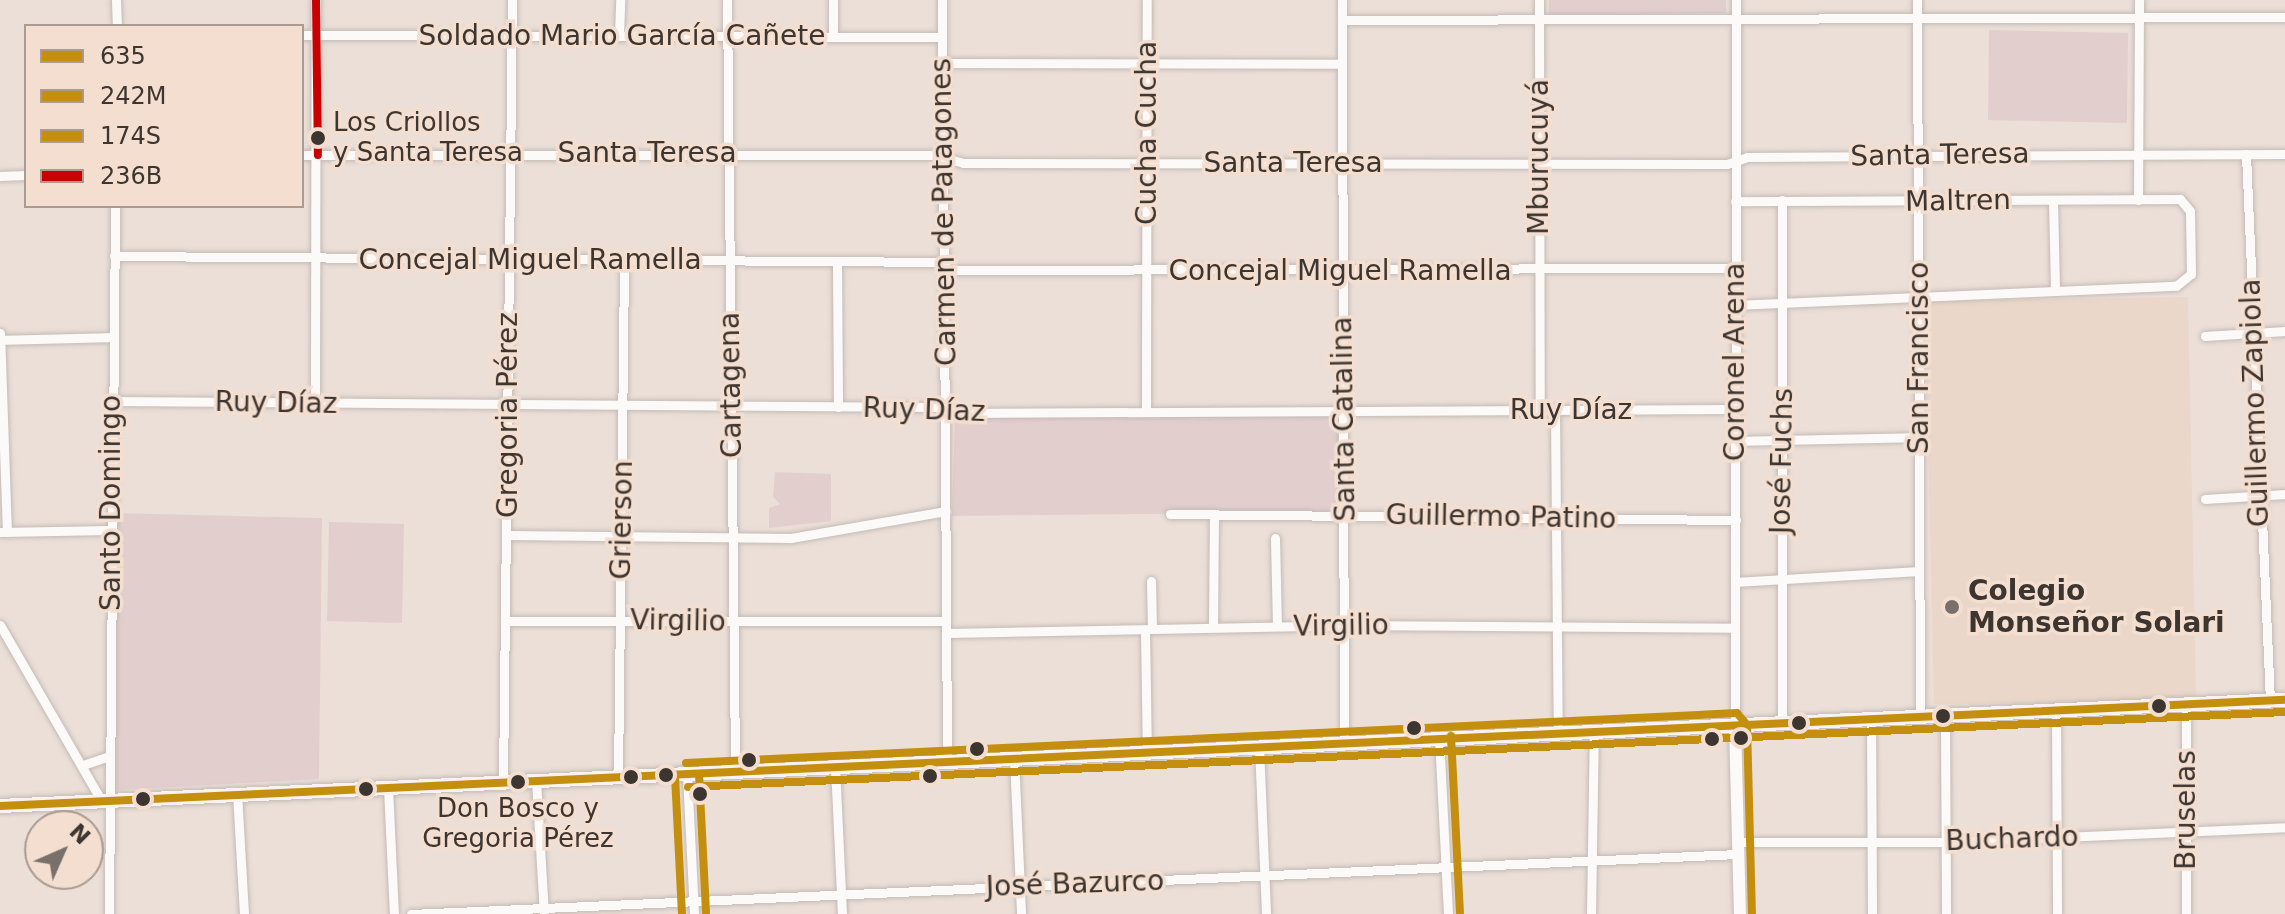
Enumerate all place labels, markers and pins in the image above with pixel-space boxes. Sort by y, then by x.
place label: Los Criollos y Santa Teresa [333,107,523,168]
marker: Los Criollos y Santa Teresa [310,130,326,146]
place label: Colegio Monseñor Solari [1968,574,2225,640]
marker: Colegio Monseñor Solari [1943,598,1961,616]
unlabelled marker [2151,698,2167,714]
unlabelled marker [1935,708,1951,724]
unlabelled marker [1791,715,1807,731]
unlabelled marker [1406,720,1422,736]
unlabelled marker [1733,730,1749,746]
unlabelled marker [1704,731,1720,747]
unlabelled marker [969,741,985,757]
unlabelled marker [741,752,757,768]
unlabelled marker [658,767,674,783]
unlabelled marker [922,768,938,784]
unlabelled marker [623,769,639,785]
marker: Don Bosco y Gregoria Pérez [510,774,526,790]
unlabelled marker [358,781,374,797]
unlabelled marker [692,786,708,802]
unlabelled marker [135,791,151,807]
place label: Don Bosco y Gregoria Pérez [422,793,614,854]

